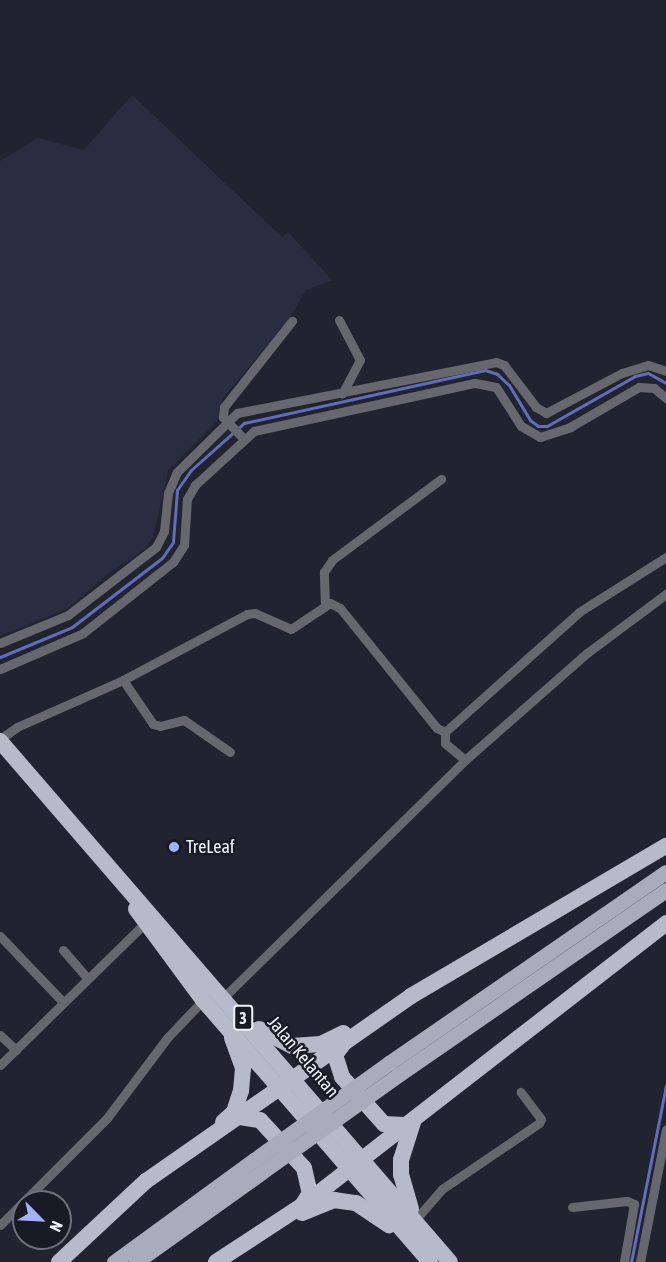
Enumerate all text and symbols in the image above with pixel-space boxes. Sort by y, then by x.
place label: TreLeaf [186,836,235,858]
marker: TreLeaf [167,840,181,854]
road number: 3 [232,1005,254,1031]
street label: Jalan Kelantan [263,1012,343,1102]
north arrow [12,1190,72,1250]
text: N [46,1219,67,1234]

